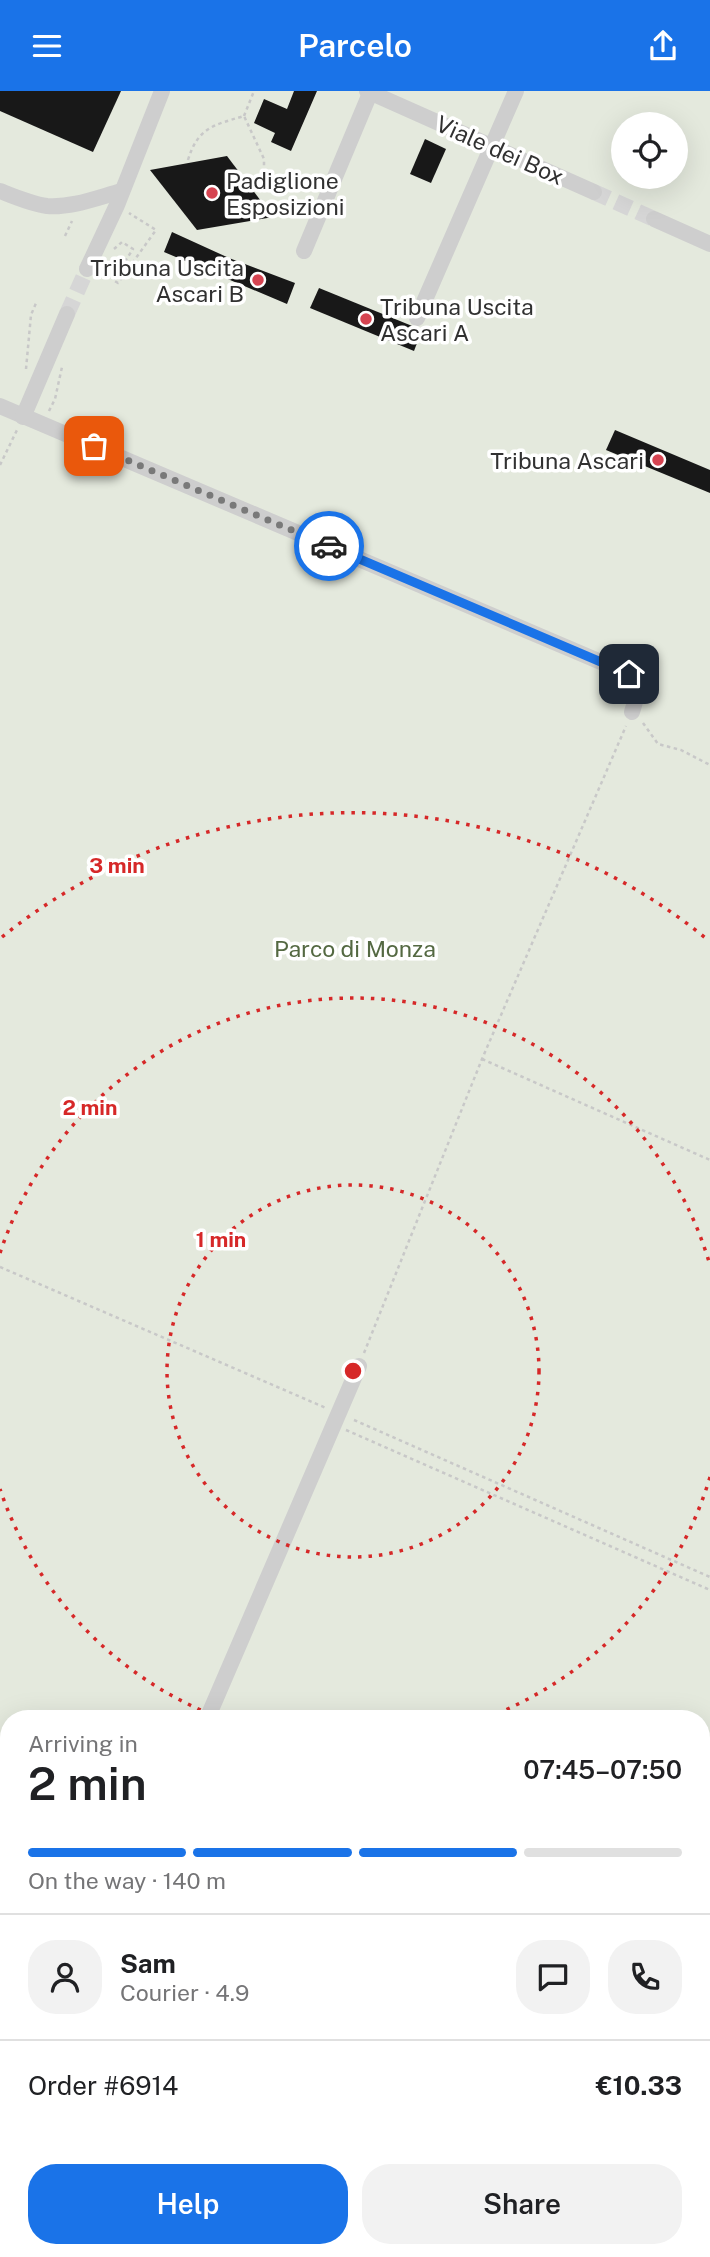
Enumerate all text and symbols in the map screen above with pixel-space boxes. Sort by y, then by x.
icon: menu [28,27,66,65]
text: Parcelo [298,27,412,64]
icon: share [644,27,682,65]
street label: Viale dei Box [432,110,568,190]
map controls [611,112,688,189]
button: locate [611,112,688,189]
place label: Padiglione Esposizioni [226,167,344,220]
marker: Padiglione Esposizioni [204,185,220,201]
place label: Tribuna Uscita Ascari B [90,254,244,307]
marker: Tribuna Uscita Ascari B [250,272,266,288]
place label: Tribuna Uscita Ascari A [380,293,534,346]
marker: Tribuna Uscita Ascari A [358,311,374,327]
pin [64,416,124,476]
icon: bag [75,427,113,465]
place label: Tribuna Ascari [490,447,644,474]
marker: Tribuna Ascari [650,452,666,468]
courier [294,511,364,581]
icon: car [310,527,348,565]
pin [599,644,659,704]
icon: home [610,655,648,693]
text: 3 min [89,853,145,878]
park label: Parco di Monza [274,935,436,962]
text: 2 min [62,1095,118,1120]
text: 1 min [196,1227,246,1252]
centre of rings [341,1359,365,1383]
text: Arriving in [28,1730,138,1757]
text: 07:45–07:50 [523,1754,682,1785]
text: 2 min [28,1756,147,1810]
text: On the way · 140 m [28,1867,226,1894]
button: person [28,1940,102,2014]
button: chat [516,1940,590,2014]
button: phone [608,1940,682,2014]
text: Sam [120,1948,176,1979]
text: Courier · 4.9 [120,1979,249,2006]
text: Order #6914 [28,2070,178,2101]
text: €10.33 [596,2070,682,2101]
button: Help [28,2164,348,2244]
button: Share [362,2164,682,2244]

